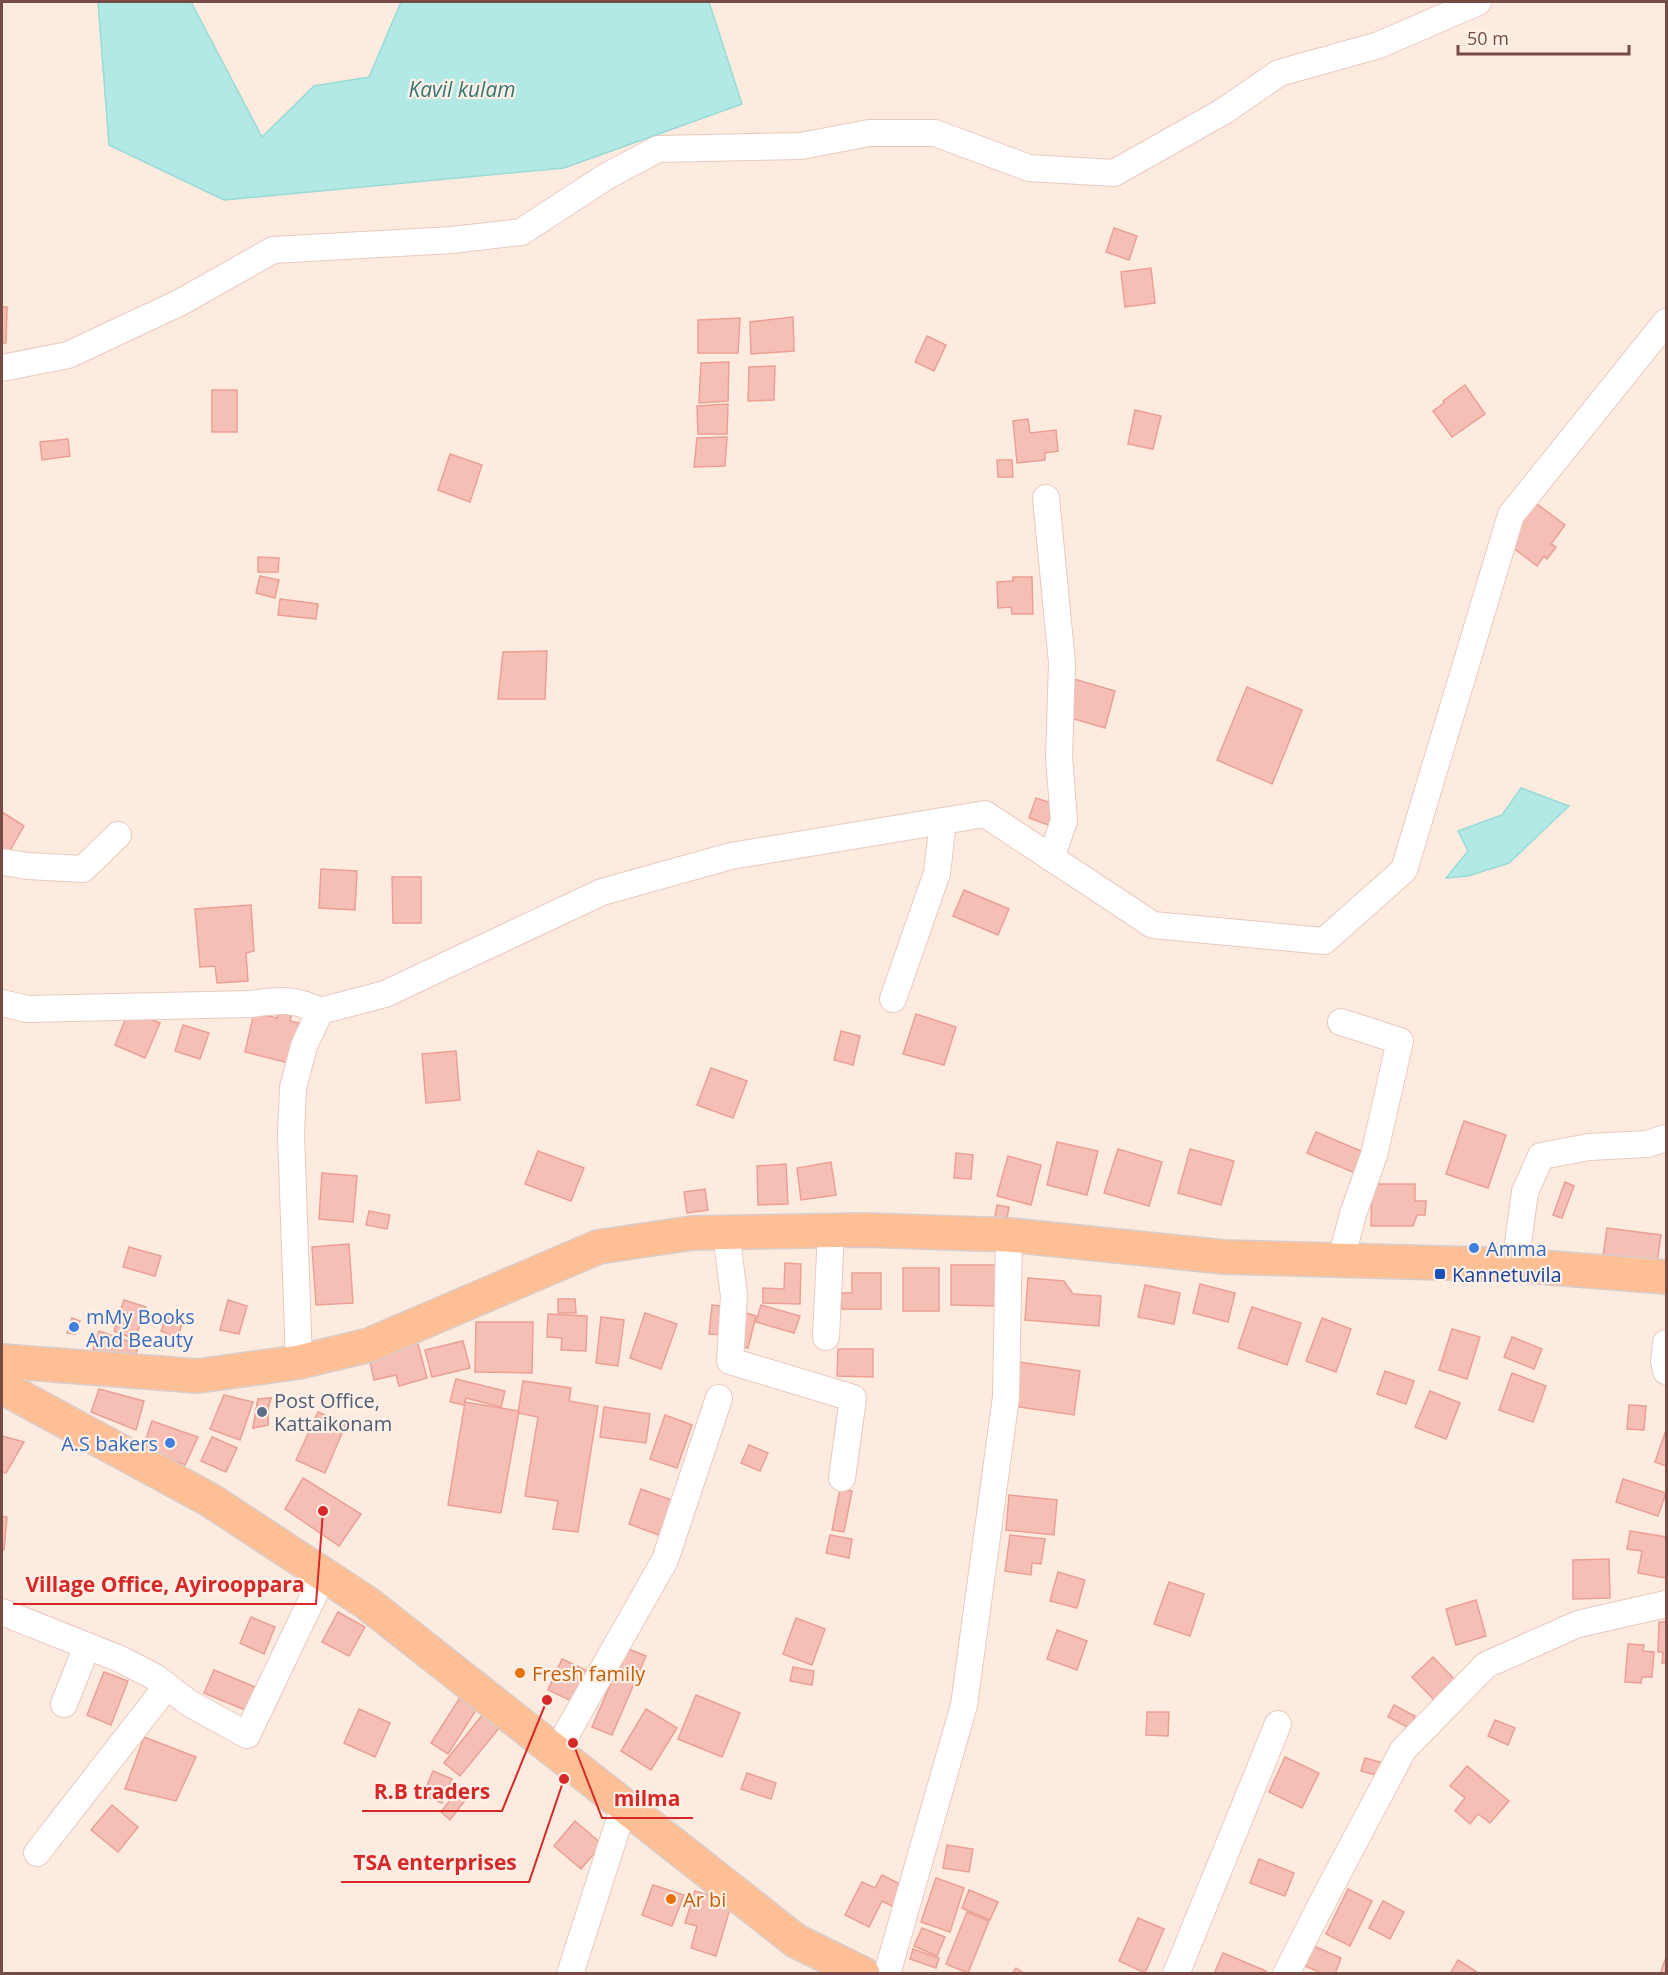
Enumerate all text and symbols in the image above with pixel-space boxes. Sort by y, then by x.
scale bar [1458,18,1629,56]
text: 50 m [1467,26,1509,50]
water label: Kavil kulam [408,75,516,103]
place label: Amma [1486,1235,1547,1262]
marker: Amma [1467,1241,1481,1255]
place label: Kannetuvila [1452,1261,1562,1288]
marker: Kannetuvila [1433,1267,1447,1281]
place label: mMy Books And Beauty [86,1303,195,1353]
marker: mMy Books And Beauty [67,1320,81,1334]
place label: Post Office, Kattaikonam [274,1387,392,1437]
marker: Post Office, Kattaikonam [255,1405,269,1419]
place label: A.S bakers [61,1430,158,1457]
marker: A.S bakers [163,1436,177,1450]
callout: Village Office, Ayirooppara [13,1565,316,1604]
text: Village Office, Ayirooppara [25,1570,305,1598]
place label: Fresh family [532,1660,646,1687]
marker: Fresh family [513,1666,527,1680]
callout: R.B traders [362,1772,502,1811]
text: R.B traders [374,1777,490,1805]
callout: milma [602,1779,693,1818]
text: milma [614,1784,680,1812]
callout: TSA enterprises [341,1843,529,1882]
text: TSA enterprises [353,1848,517,1876]
place label: Ar bi [683,1886,726,1913]
marker: Ar bi [664,1892,678,1906]

